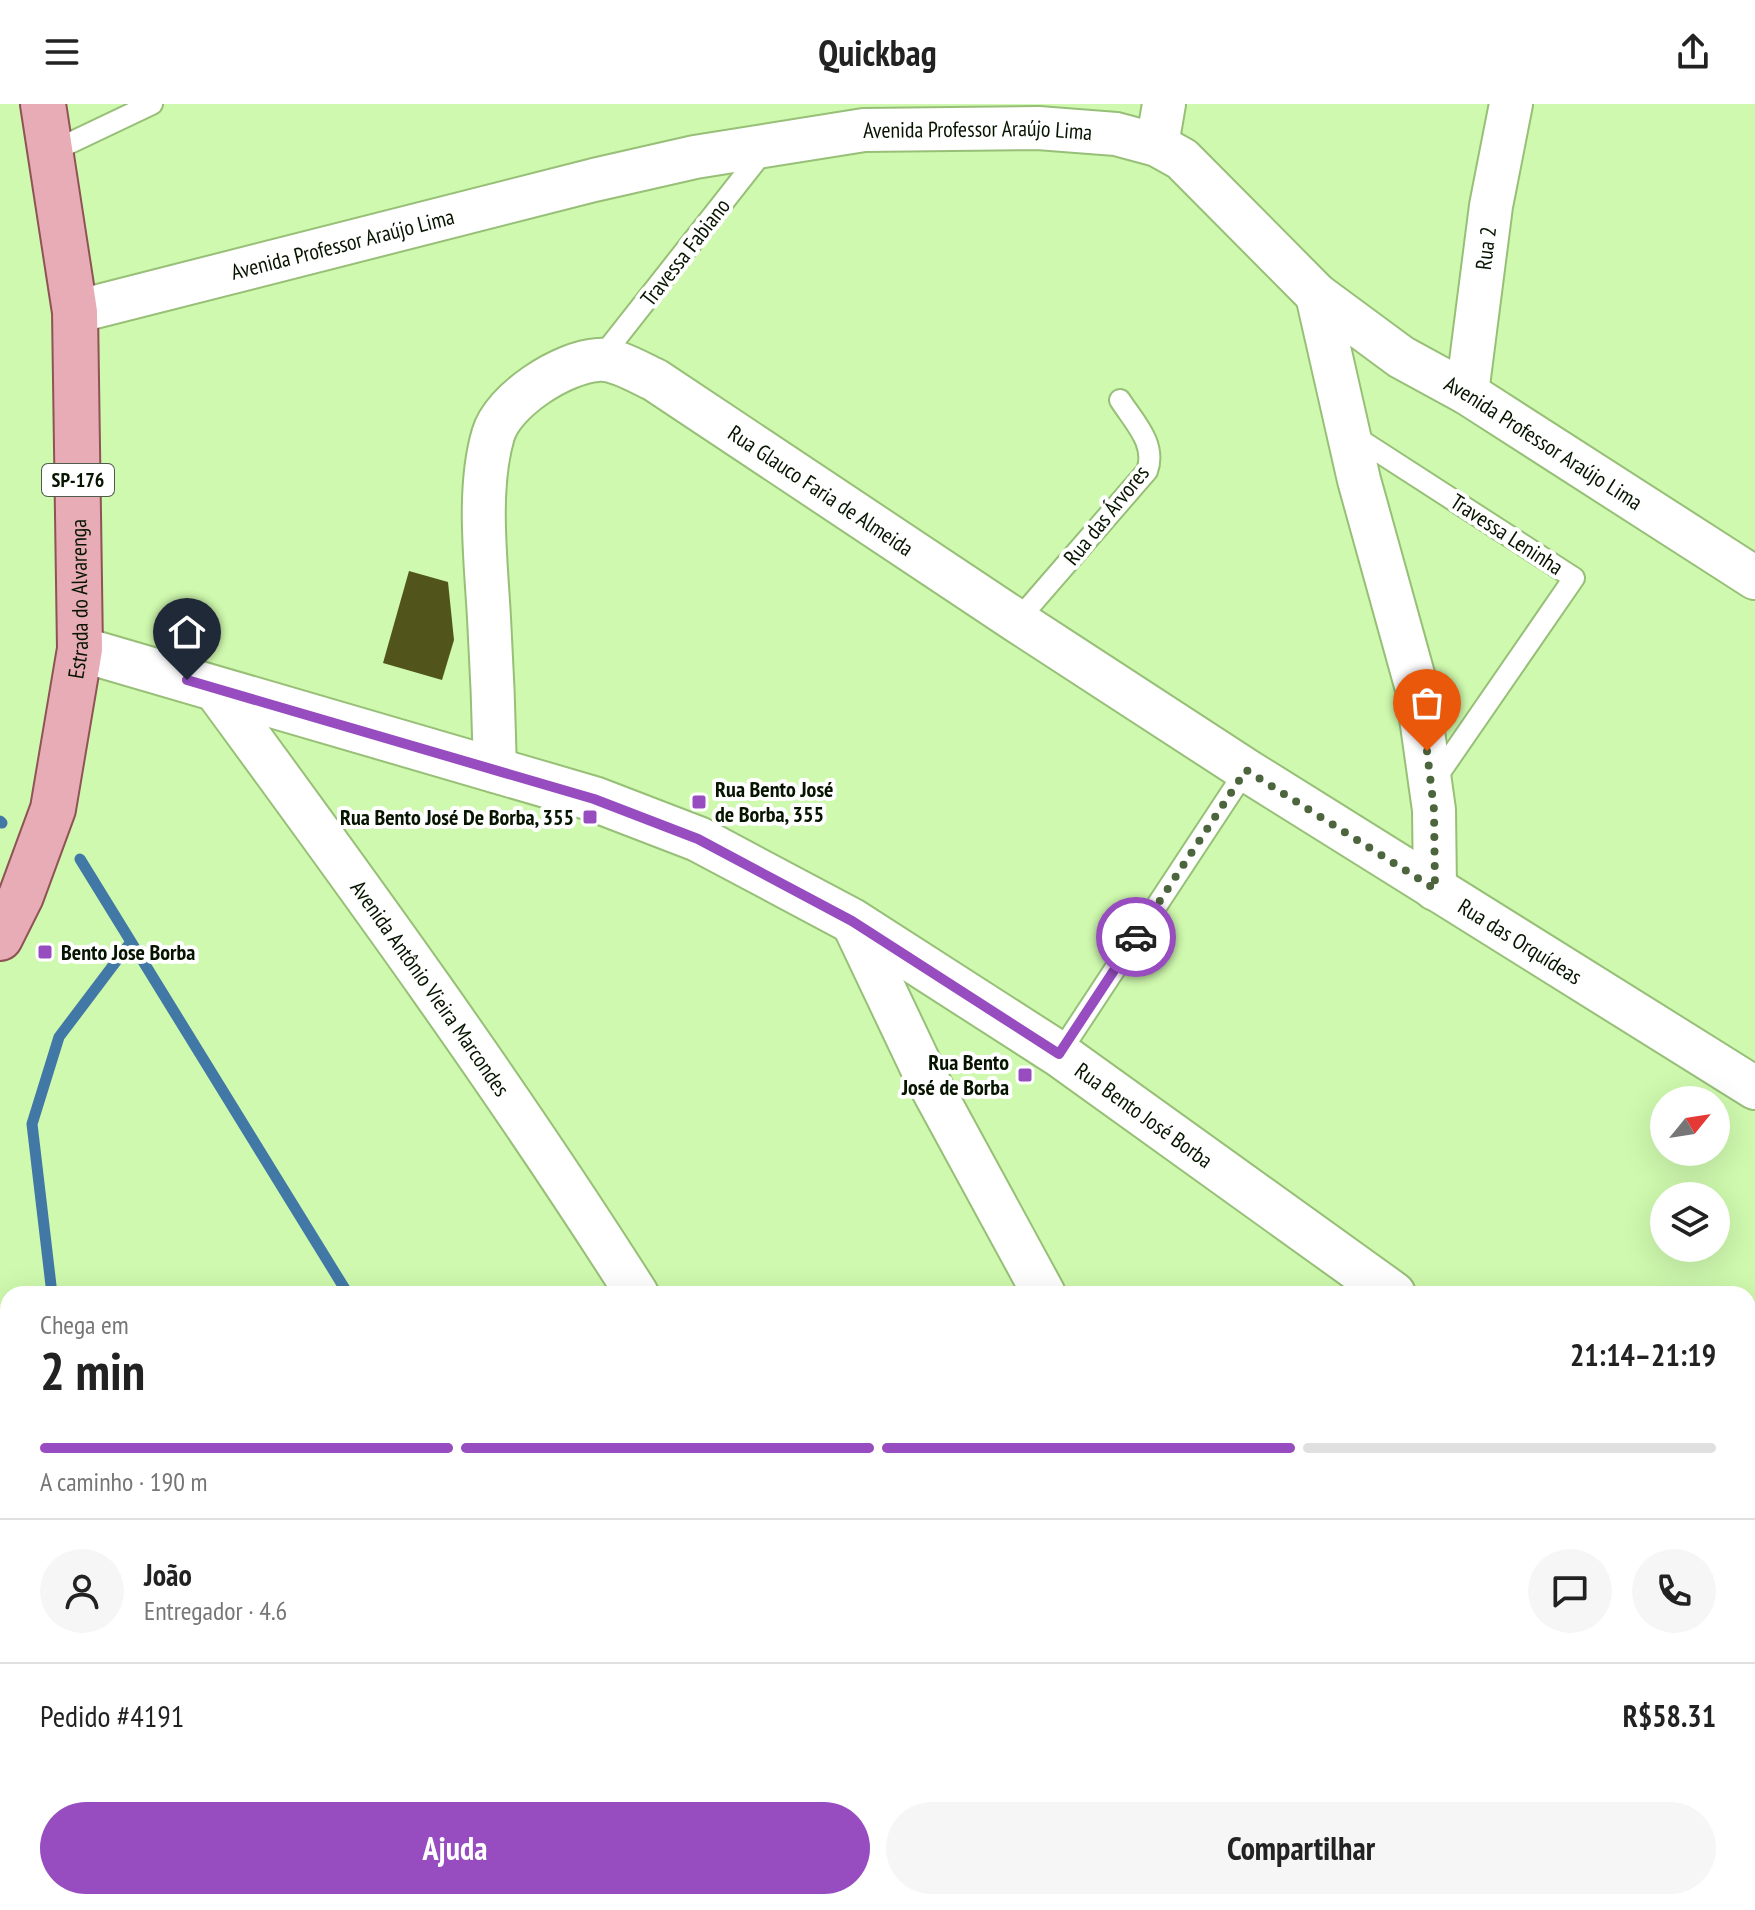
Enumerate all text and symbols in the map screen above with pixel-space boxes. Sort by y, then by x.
text: Quickbag [818,29,937,76]
icon: menu [40,30,84,74]
icon: share [1671,30,1715,74]
street label: Avenida Professor Araújo Lima [863,114,1093,146]
street label: Travessa Fabiano [634,193,736,311]
street label: Avenida Professor Araújo Lima [228,202,457,286]
street label: Rua 2 [1469,225,1502,272]
street label: Avenida Professor Araújo Lima [1440,369,1648,516]
street label: Rua Glauco Faria de Almeida [723,419,919,562]
street label: Rua das Árvores [1057,459,1155,571]
road number: SP-176 [42,464,114,496]
street label: Travessa Leninha [1445,487,1569,581]
street label: Estrada do Alvarenga [61,519,94,681]
pin [153,598,221,680]
icon: home [165,610,209,654]
pin [1393,669,1461,751]
icon: bag [1405,681,1449,725]
place label: Rua Bento José de Borba, 355 [715,775,834,828]
marker: Rua Bento José de Borba, 355 [690,793,708,811]
place label: Rua Bento José De Borba, 355 [340,803,574,831]
marker: Rua Bento José De Borba, 355 [581,808,599,826]
street label: Avenida Antônio Vieira Marcondes [345,875,516,1101]
street label: Rua das Orquídeas [1453,892,1587,990]
courier [1096,897,1176,977]
icon: car [1114,915,1158,959]
place label: Bento Jose Borba [61,938,195,966]
marker: Bento Jose Borba [36,943,54,961]
place label: Rua Bento José de Borba [901,1048,1009,1101]
street label: Rua Bento José Borba [1070,1056,1218,1174]
marker: Rua Bento José de Borba [1016,1066,1034,1084]
north arrow [1650,1086,1730,1166]
map controls [1650,1086,1730,1262]
button: layers [1650,1182,1730,1262]
text: Chega em [40,1308,129,1341]
text: 21:14–21:19 [1570,1335,1716,1374]
text: 2 min [40,1337,145,1404]
text: A caminho · 190 m [40,1465,207,1498]
button: person [40,1549,124,1633]
button: chat [1528,1549,1612,1633]
button: phone [1632,1549,1716,1633]
text: João [144,1555,192,1594]
text: Entregador · 4.6 [144,1594,287,1627]
text: Pedido #4191 [40,1696,184,1735]
text: R$58.31 [1623,1696,1716,1735]
button: Ajuda [40,1802,870,1894]
button: Compartilhar [886,1802,1716,1894]

